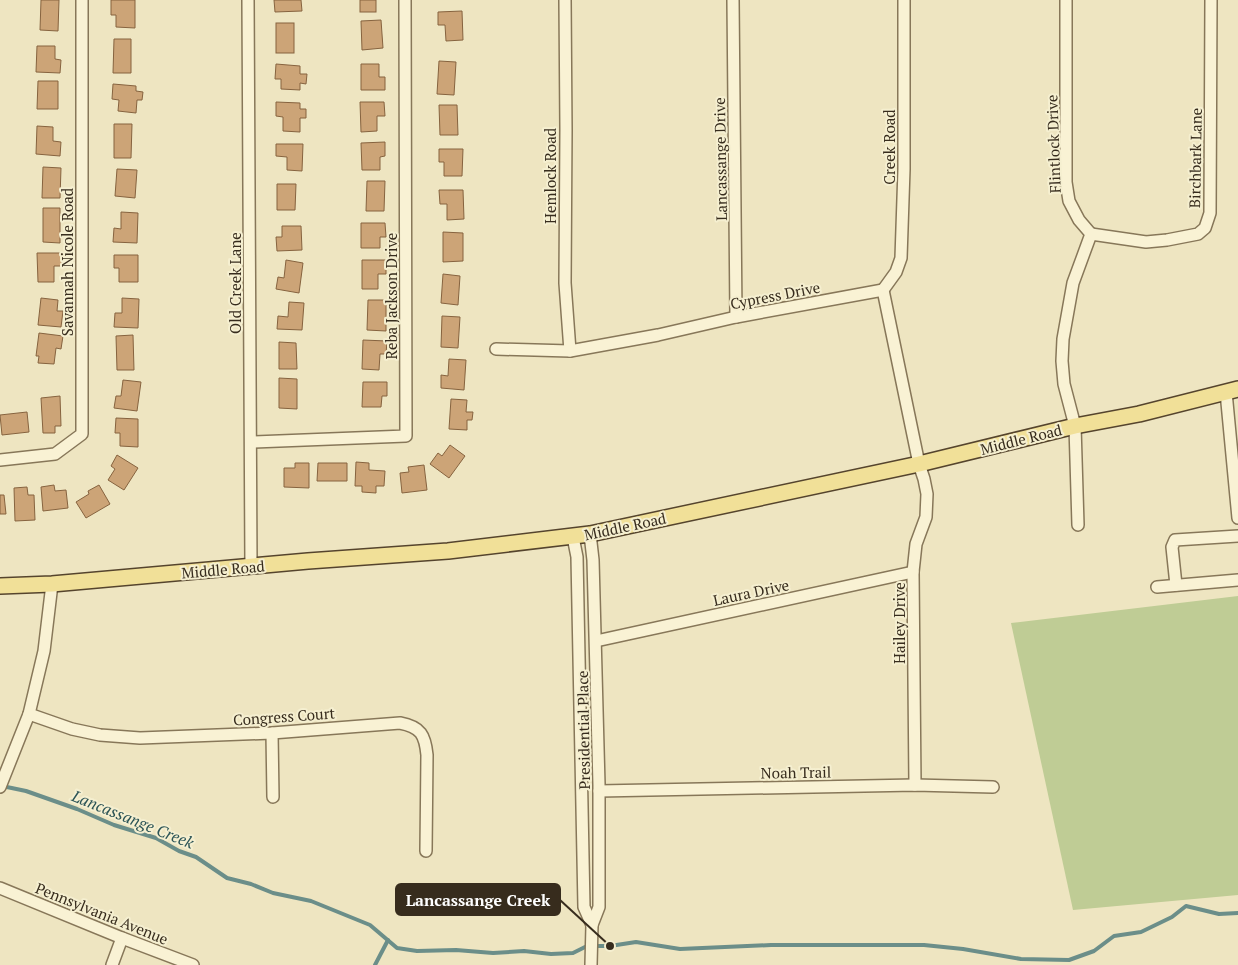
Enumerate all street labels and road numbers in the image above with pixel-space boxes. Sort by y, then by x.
street label: Flintlock Drive [1041,94,1065,194]
street label: Lancassange Drive [709,97,731,221]
street label: Birchbark Lane [1184,108,1206,208]
street label: Creek Road [879,109,899,185]
street label: Hemlock Road [540,128,560,224]
street label: Savannah Nicole Road [57,188,77,336]
street label: Old Creek Lane [225,232,245,334]
street label: Reba Jackson Drive [381,233,401,359]
street label: Cypress Drive [728,277,822,313]
street label: Middle Road [978,419,1064,459]
street label: Middle Road [582,508,668,544]
street label: Middle Road [181,555,265,583]
street label: Laura Drive [711,574,791,610]
street label: Hailey Drive [889,582,909,664]
street label: Presidential Place [572,670,594,790]
street label: Congress Court [232,702,336,730]
street label: Noah Trail [761,761,831,783]
street label: Pennsylvania Avenue [33,877,171,949]

